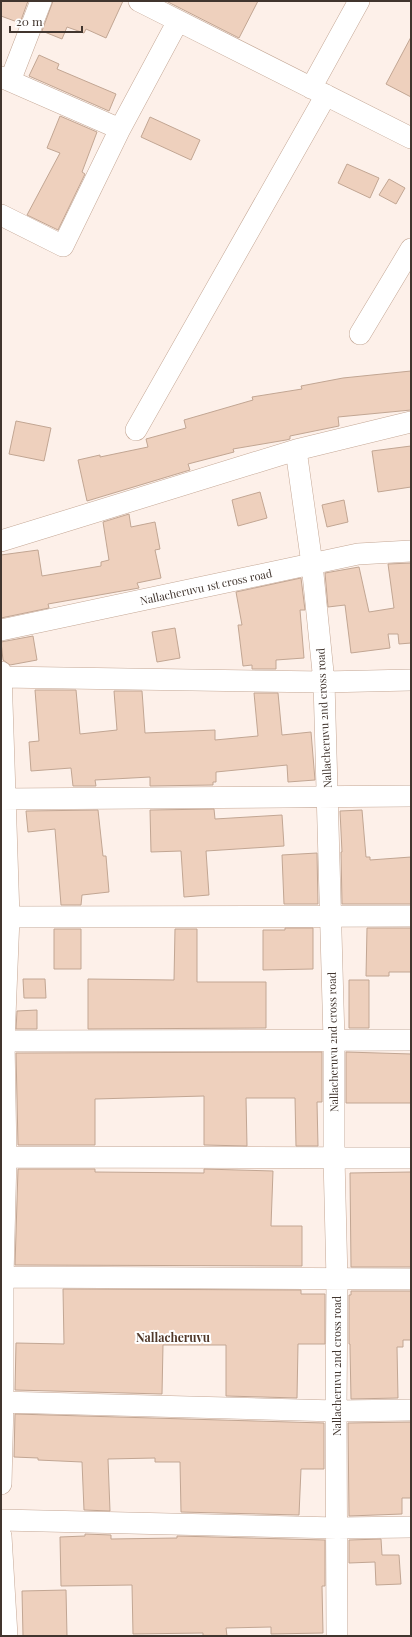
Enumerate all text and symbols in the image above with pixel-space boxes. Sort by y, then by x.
scale bar [10,8,82,34]
text: 20 m [16,13,43,29]
street label: Nallacheruvu 1st cross road [139,565,274,608]
street label: Nallacheruvu 2nd cross road [312,647,335,788]
street label: Nallacheruvu 2nd cross road [324,971,341,1112]
street label: Nallacheruvu 2nd cross road [329,1295,344,1436]
district label: Nallacheruvu [136,1329,211,1345]

